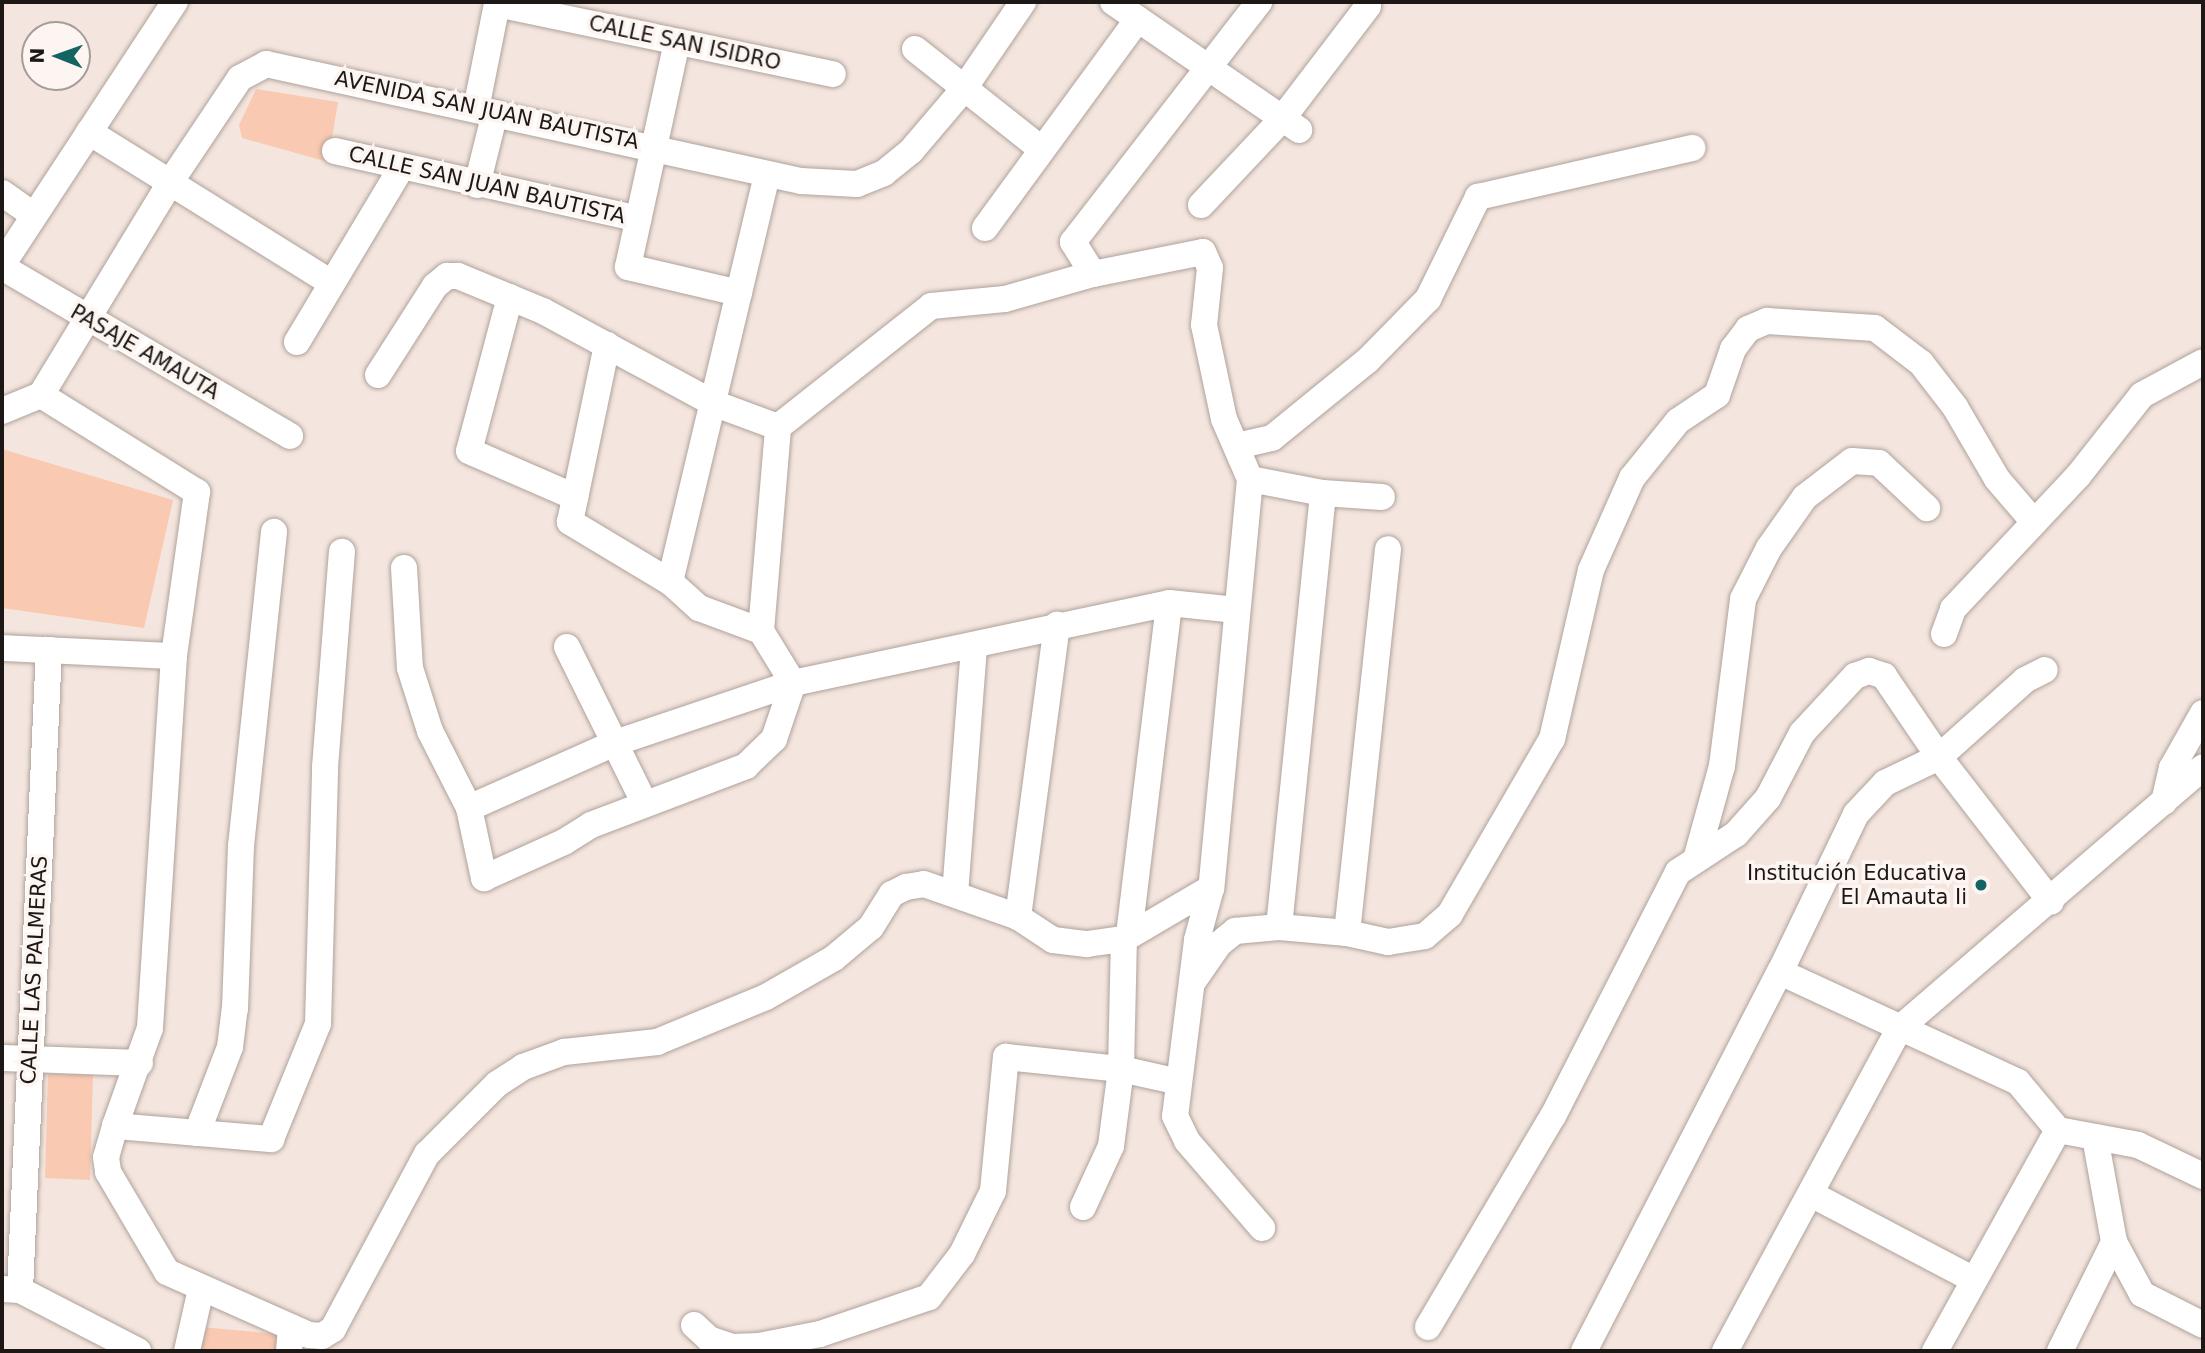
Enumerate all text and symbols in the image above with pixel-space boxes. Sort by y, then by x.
street label: CALLE SAN ISIDRO [587,10,783,76]
north arrow [21,21,91,91]
text: N [26,48,48,64]
street label: AVENIDA SAN JUAN BAUTISTA [333,65,641,155]
street label: CALLE SAN JUAN BAUTISTA [346,141,628,229]
street label: PASAJE AMAUTA [66,299,224,405]
street label: CALLE LAS PALMERAS [15,855,53,1085]
place label: Institución Educativa El Amauta Ii [1747,860,1967,910]
marker: Institución Educativa El Amauta Ii [1973,877,1989,893]

